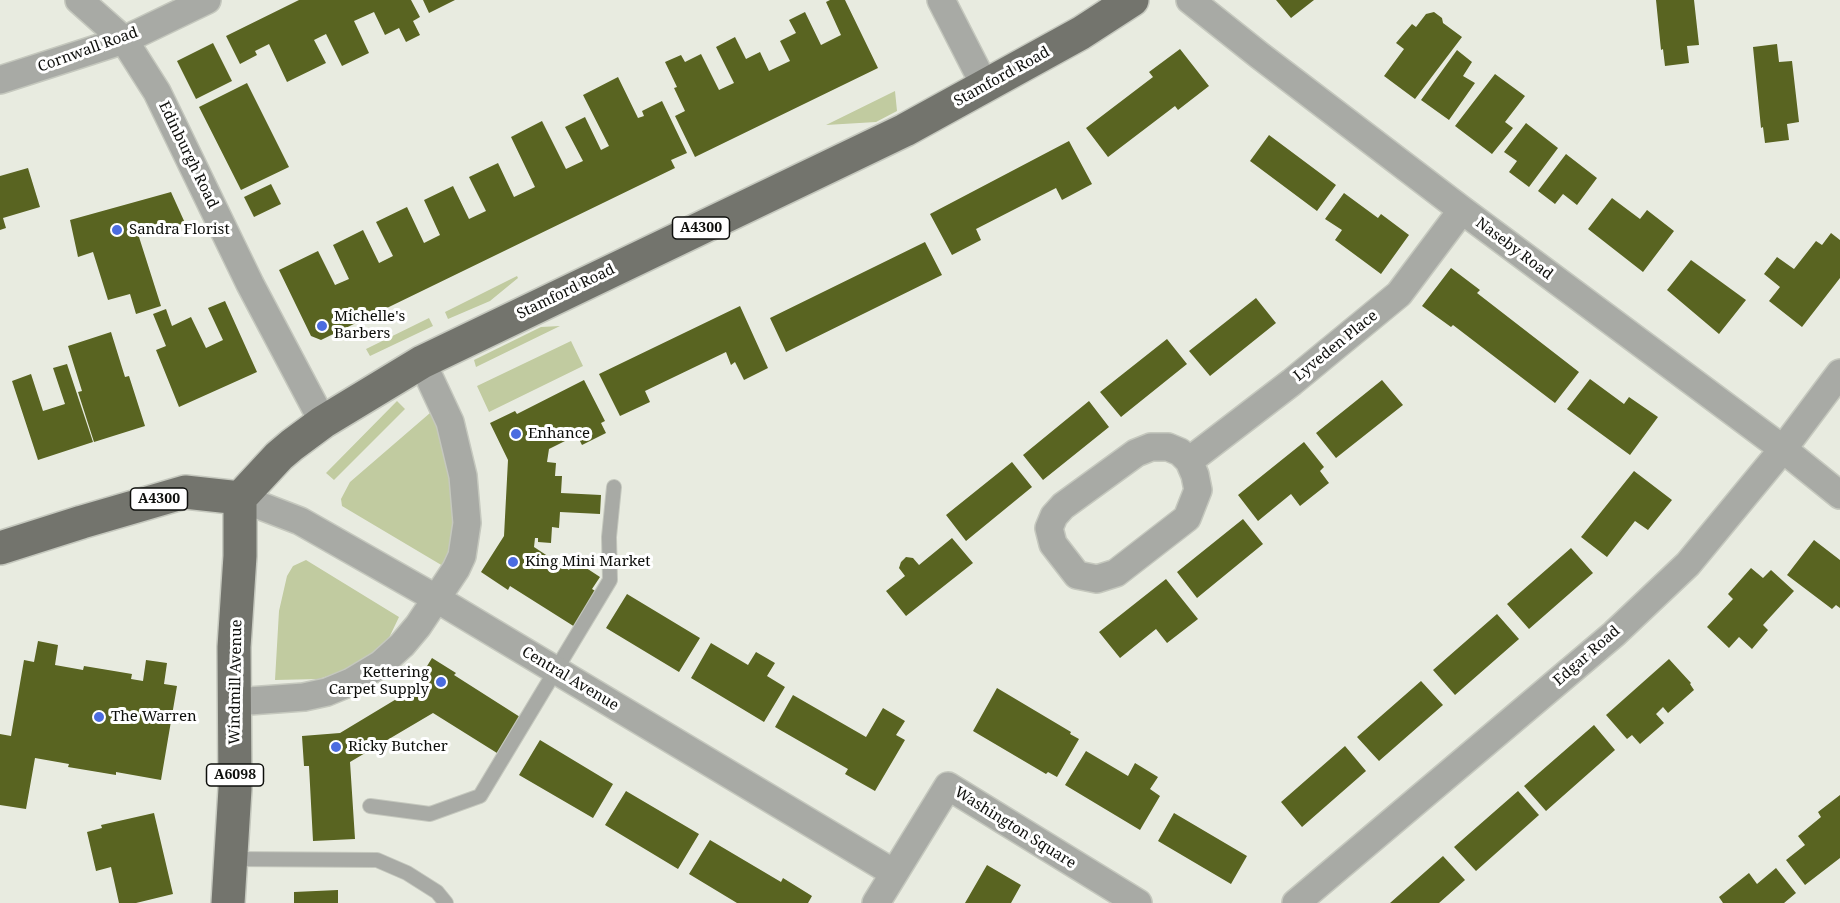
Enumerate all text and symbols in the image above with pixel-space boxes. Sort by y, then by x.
street label: Cornwall Road [35,24,141,76]
street label: Stamford Road [951,43,1053,111]
street label: Edinburgh Road [154,99,222,211]
street label: Naseby Road [1472,214,1556,284]
road number: A4300 [672,217,730,239]
place label: Sandra Florist [129,221,230,239]
marker: Sandra Florist [110,223,124,237]
street label: Stamford Road [514,261,618,323]
street label: Lyveden Place [1291,307,1381,385]
place label: Michelle's Barbers [334,308,405,343]
marker: Michelle's Barbers [315,319,329,333]
place label: Enhance [528,425,590,443]
marker: Enhance [509,427,523,441]
road number: A4300 [130,488,188,510]
place label: King Mini Market [525,553,651,571]
marker: King Mini Market [506,555,520,569]
street label: Windmill Avenue [226,619,246,745]
street label: Edgar Road [1550,622,1624,690]
street label: Central Avenue [518,643,622,715]
place label: Kettering Carpet Supply [329,664,429,699]
marker: Kettering Carpet Supply [434,675,448,689]
place label: The Warren [111,708,197,726]
marker: The Warren [92,710,106,724]
place label: Ricky Butcher [348,738,448,756]
marker: Ricky Butcher [329,740,343,754]
road number: A6098 [206,764,264,786]
street label: Washington Square [951,783,1079,873]

